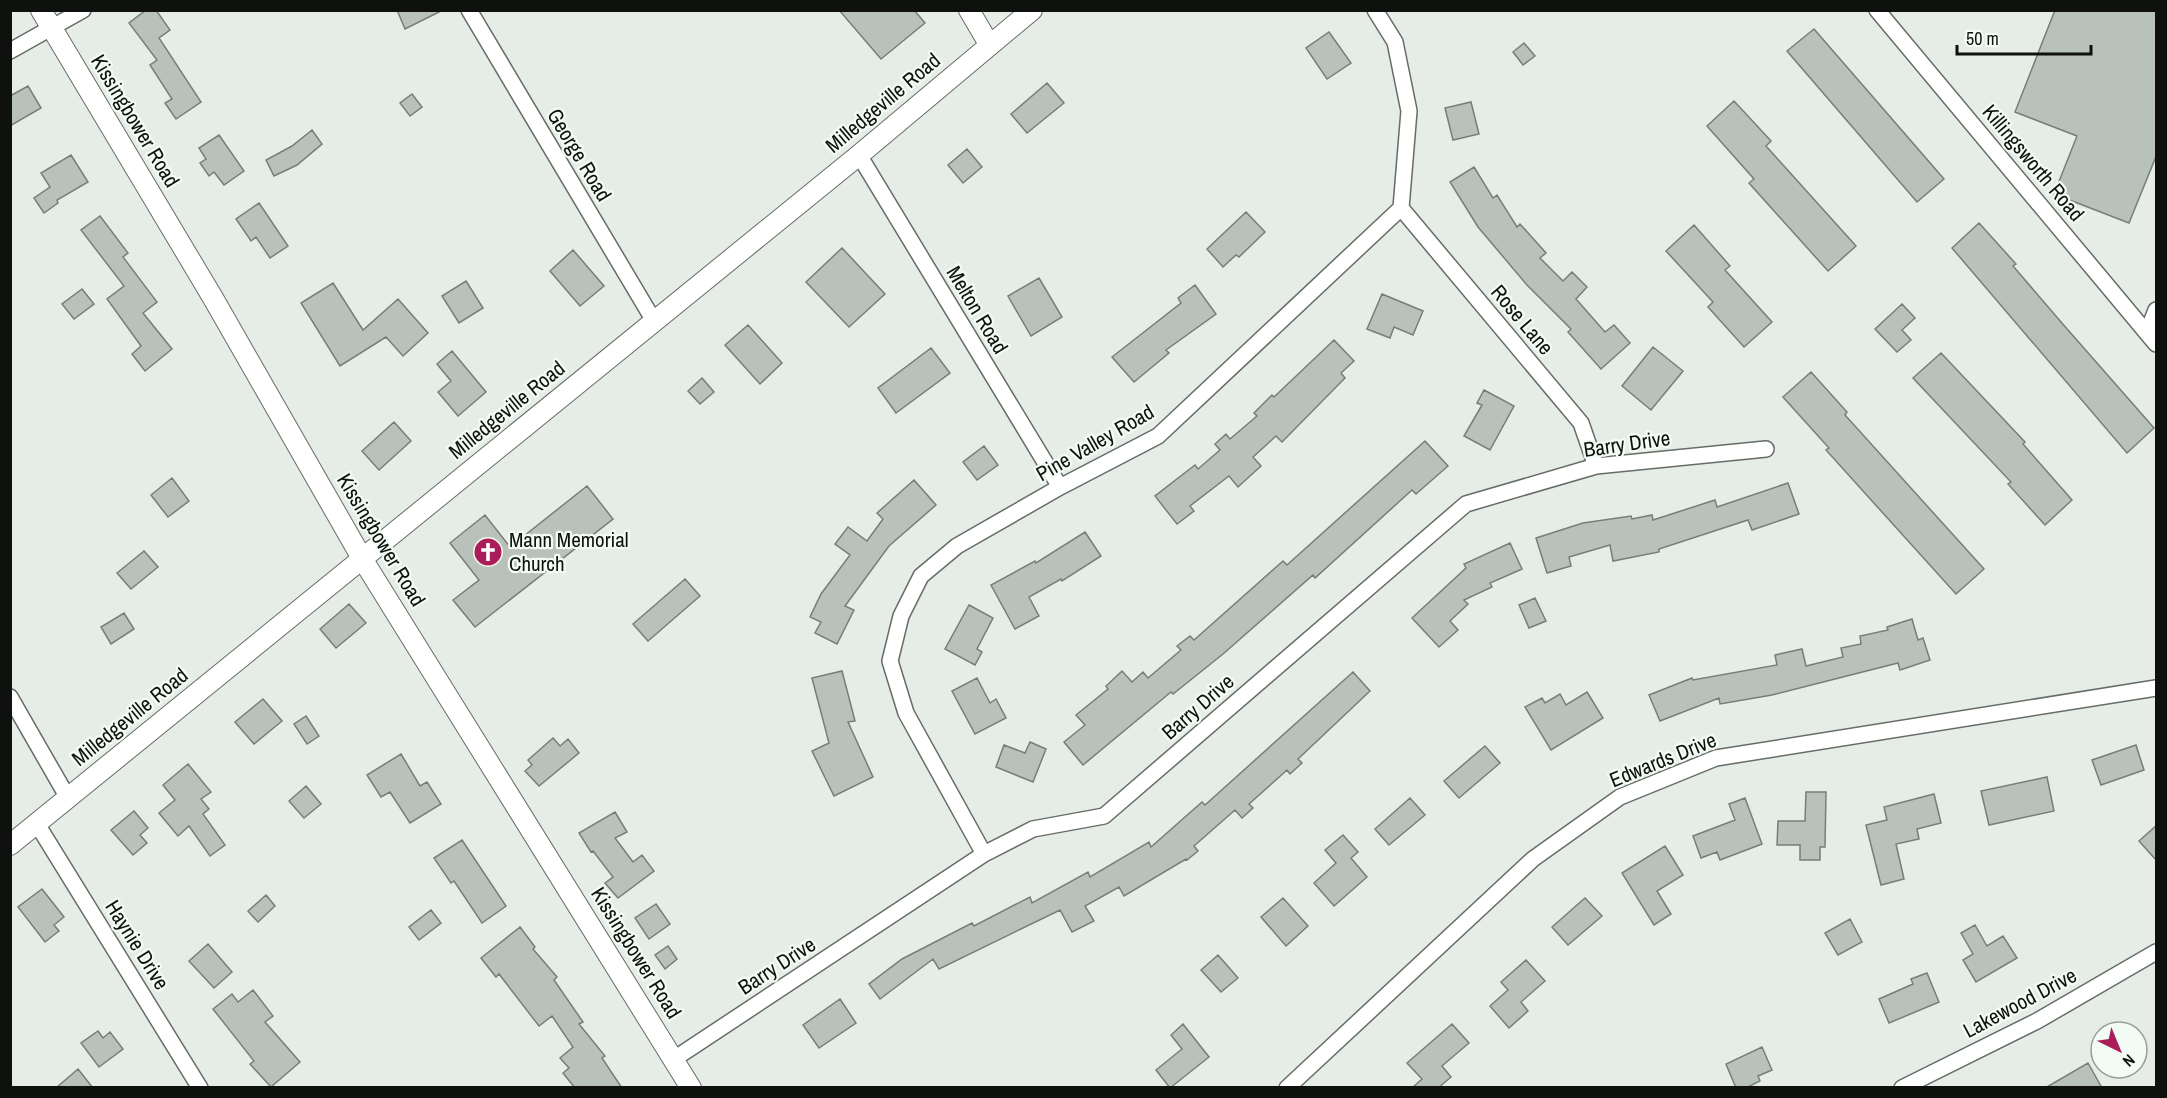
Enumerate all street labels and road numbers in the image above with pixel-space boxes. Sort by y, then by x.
street label: Milledgeville Road [819,46,946,159]
street label: Kissingbower Road [84,49,187,193]
street label: Killingsworth Road [1976,98,2091,227]
street label: George Road [540,103,618,207]
street label: Melton Road [940,260,1015,359]
street label: Rose Lane [1485,278,1560,361]
street label: Milledgeville Road [443,354,571,465]
street label: Pine Valley Road [1030,397,1159,488]
street label: Barry Drive [1582,423,1672,464]
street label: Kissingbower Road [330,468,433,612]
street label: Milledgeville Road [66,661,194,772]
street label: Barry Drive [1155,667,1240,746]
street label: Edwards Drive [1605,725,1721,794]
street label: Kissingbower Road [584,881,689,1024]
street label: Haynie Drive [98,894,176,995]
street label: Barry Drive [732,930,821,1001]
street label: Lakewood Drive [1958,961,2082,1045]

